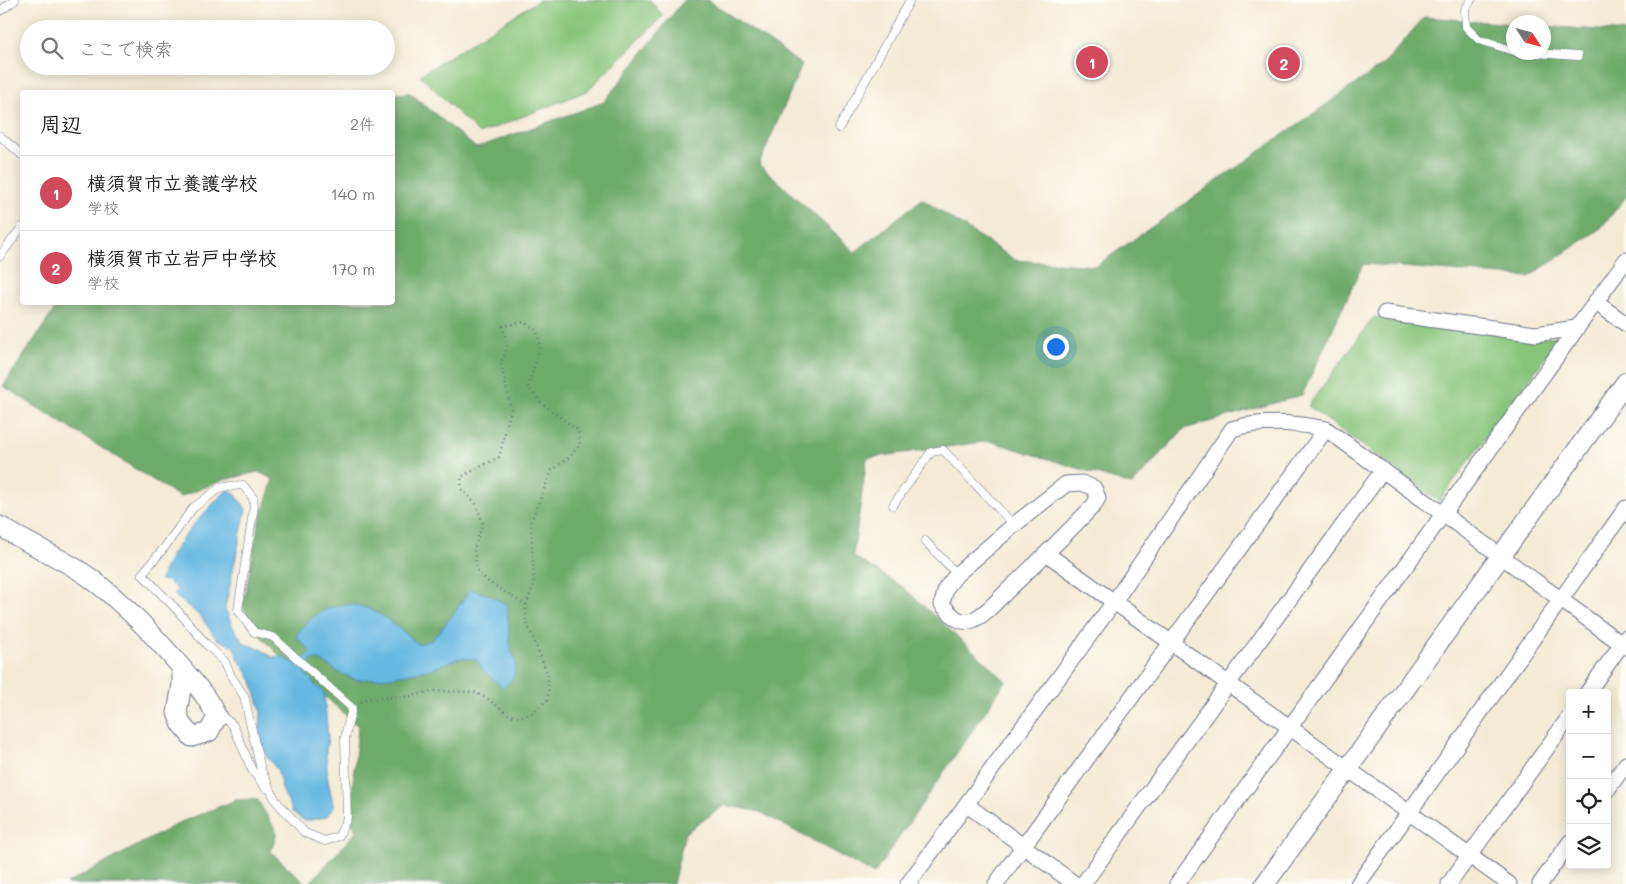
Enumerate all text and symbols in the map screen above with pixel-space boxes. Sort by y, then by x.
north arrow [1506,15,1551,60]
search box [20,20,395,75]
icon: search [38,34,66,62]
text: ここで検索 [78,36,173,61]
pin: 1 [1076,43,1108,81]
pin: 2 [1268,44,1300,82]
text: 周辺 [40,110,82,137]
text: 2件 [350,113,375,134]
text: 横須賀市立養護学校 [87,170,258,195]
text: 1 [52,183,60,204]
text: 140 m [331,183,375,204]
text: 学校 [87,197,119,218]
text: 横須賀市立岩戸中学校 [87,245,277,270]
text: 2 [52,258,60,279]
text: 170 m [331,258,375,279]
text: 学校 [87,272,119,293]
your location [1043,334,1069,360]
map controls [1566,689,1611,869]
button: + [1566,689,1611,734]
button: − [1566,734,1611,779]
button: locate [1566,779,1611,824]
button: layers [1566,824,1611,869]

